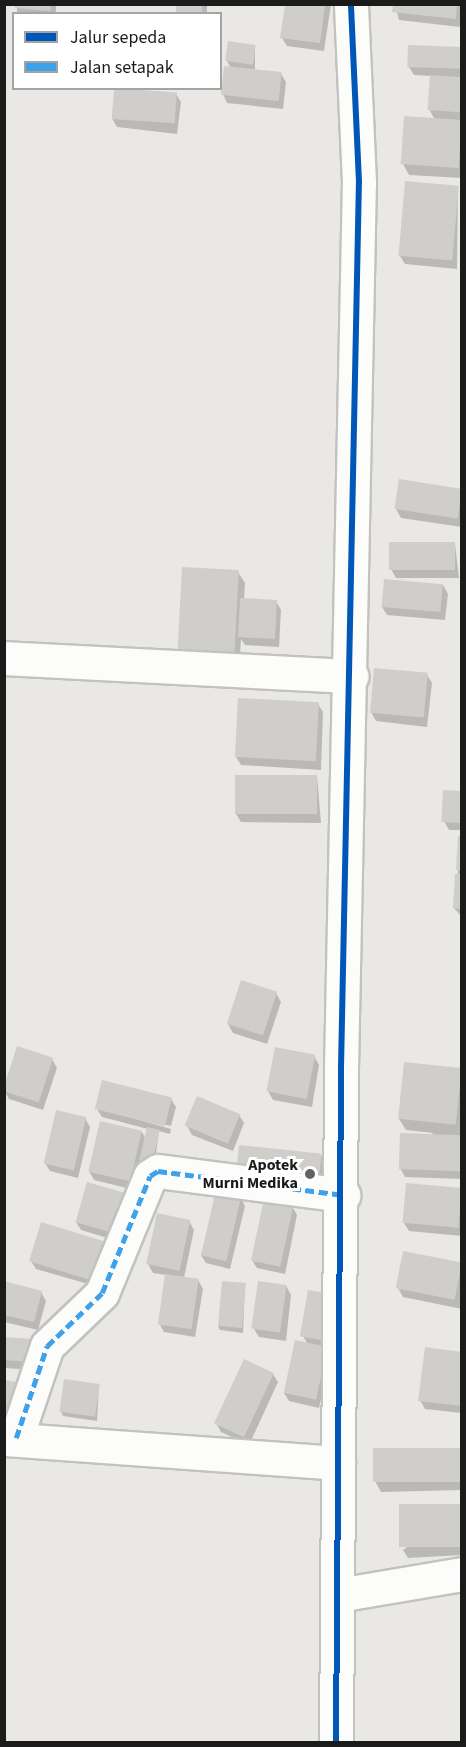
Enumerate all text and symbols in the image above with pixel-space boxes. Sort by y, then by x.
legend [12,12,222,90]
text: Jalur sepeda [70,25,166,50]
text: Jalan setapak [70,55,174,80]
place label: Apotek Murni Medika [202,1155,298,1193]
marker: Apotek Murni Medika [303,1167,317,1181]

